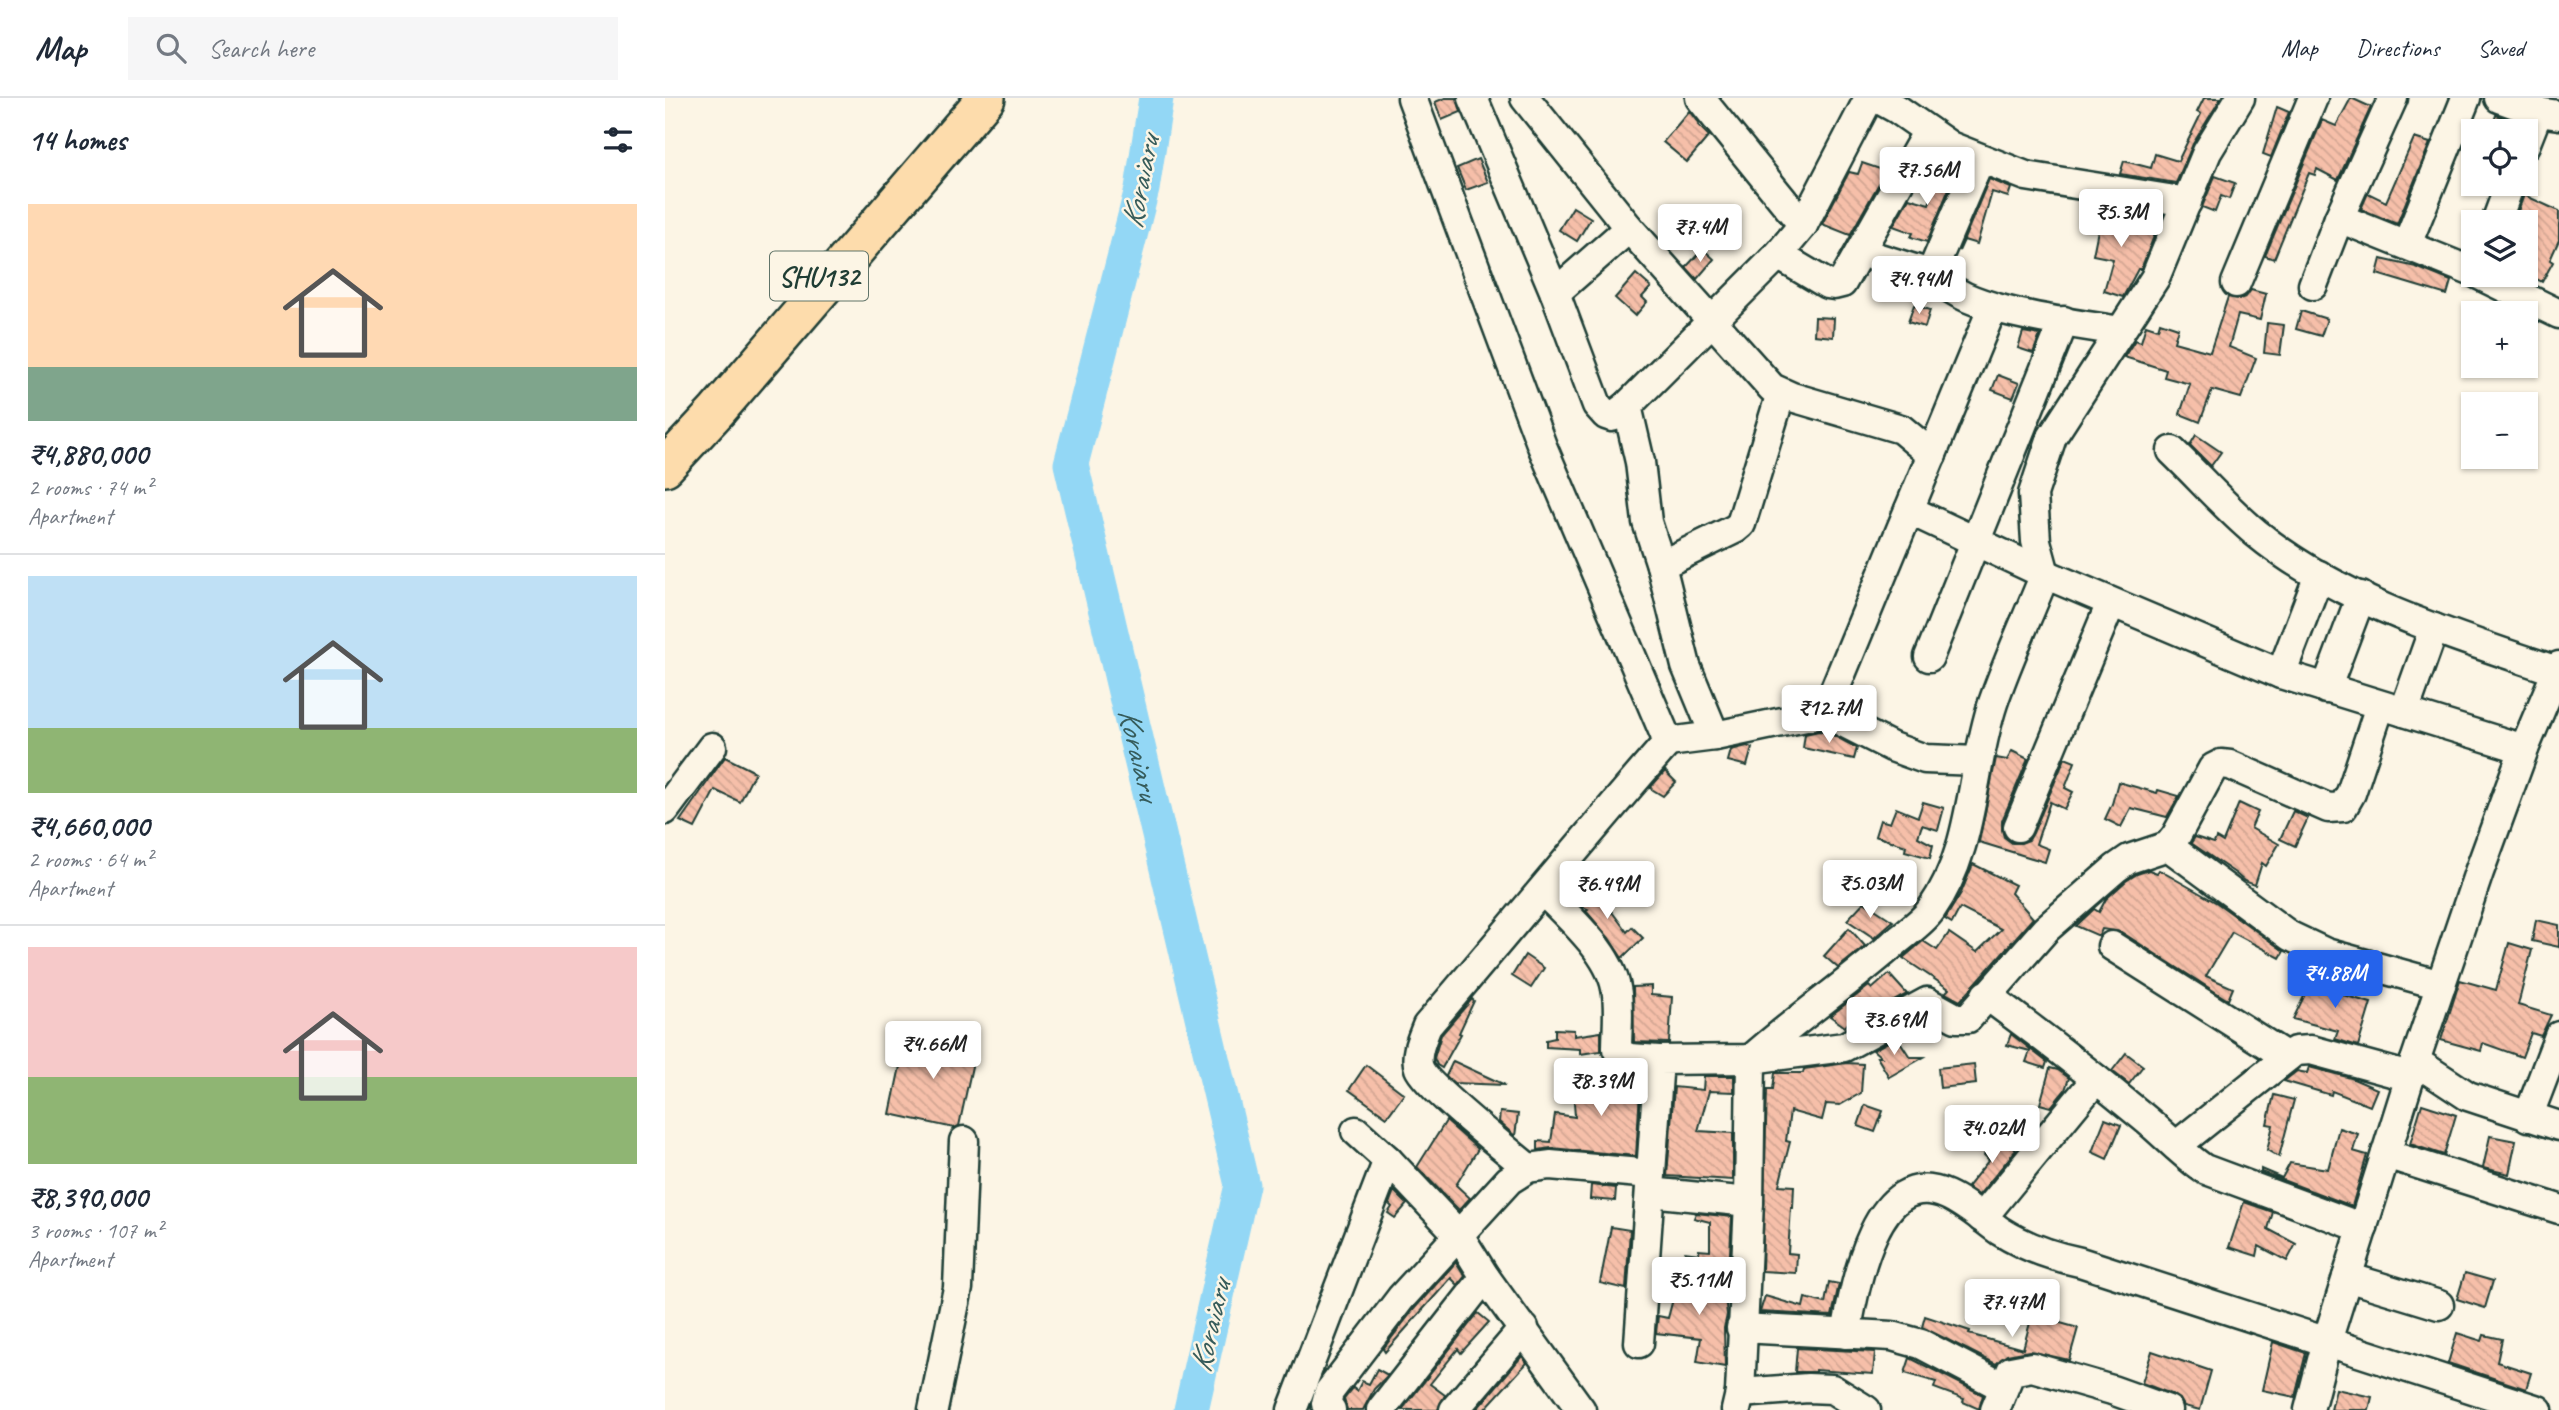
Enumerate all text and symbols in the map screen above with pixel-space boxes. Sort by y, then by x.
search box [128,17,618,80]
text: Map [35,27,86,69]
icon: search [152,29,190,67]
text: Search here [208,32,314,65]
text: Map [2281,33,2318,63]
text: Directions [2356,33,2439,63]
text: Saved [2477,33,2524,63]
map controls [2461,119,2538,469]
button: locate [2461,119,2538,196]
text: 14 homes [28,121,126,159]
icon: filters [599,121,637,159]
water label: Koraiaru [1111,127,1170,232]
pin: ₹7.56M [1870,148,1984,207]
text: ₹7.56M [1896,155,1958,184]
pin: ₹5.3M [2072,190,2170,249]
text: ₹5.3M [2095,197,2147,226]
pin: ₹7.4M [1651,204,1749,264]
button: layers [2461,210,2538,287]
text: ₹7.4M [1674,212,1726,241]
icon: home [270,250,396,376]
road number: SHU132 [770,252,868,300]
pin: ₹4.94M [1862,256,1976,316]
text: ₹4.94M [1888,264,1950,293]
button: + [2461,301,2538,378]
button: − [2461,392,2538,469]
text: ₹4,880,000 [28,435,148,473]
text: 2 rooms · 74 m² [28,473,152,502]
text: Apartment [28,502,113,531]
icon: home [270,622,396,748]
pin: ₹12.7M [1772,686,1886,745]
text: ₹12.7M [1798,693,1860,722]
water label: Koraiaru [1109,704,1172,809]
text: ₹4,660,000 [28,807,149,845]
text: 2 rooms · 64 m² [28,845,152,874]
pin: ₹5.03M [1813,860,1927,920]
pin: ₹6.49M [1550,862,1664,921]
text: ₹5.03M [1839,868,1901,897]
text: ₹6.49M [1576,869,1638,898]
text: Apartment [28,874,113,903]
pin: ₹4.88M [2278,950,2392,1010]
text: ₹4.88M [2304,958,2366,987]
icon: home [270,993,396,1119]
pin: ₹3.69M [1837,998,1951,1057]
text: ₹3.69M [1863,1005,1925,1034]
pin: ₹4.66M [876,1021,990,1081]
text: ₹4.66M [901,1029,965,1058]
pin: ₹8.39M [1544,1058,1658,1118]
text: ₹8.39M [1570,1066,1632,1095]
pin: ₹4.02M [1935,1105,2049,1165]
text: ₹4.02M [1961,1113,2023,1142]
text: ₹8,390,000 [28,1178,148,1216]
text: 3 rooms · 107 m² [28,1216,163,1245]
text: Apartment [28,1245,113,1274]
pin: ₹5.11M [1642,1258,1756,1317]
text: ₹5.11M [1668,1265,1730,1294]
water label: Koraiaru [1180,1271,1242,1376]
pin: ₹7.47M [1955,1280,2069,1339]
text: ₹7.47M [1981,1287,2043,1316]

